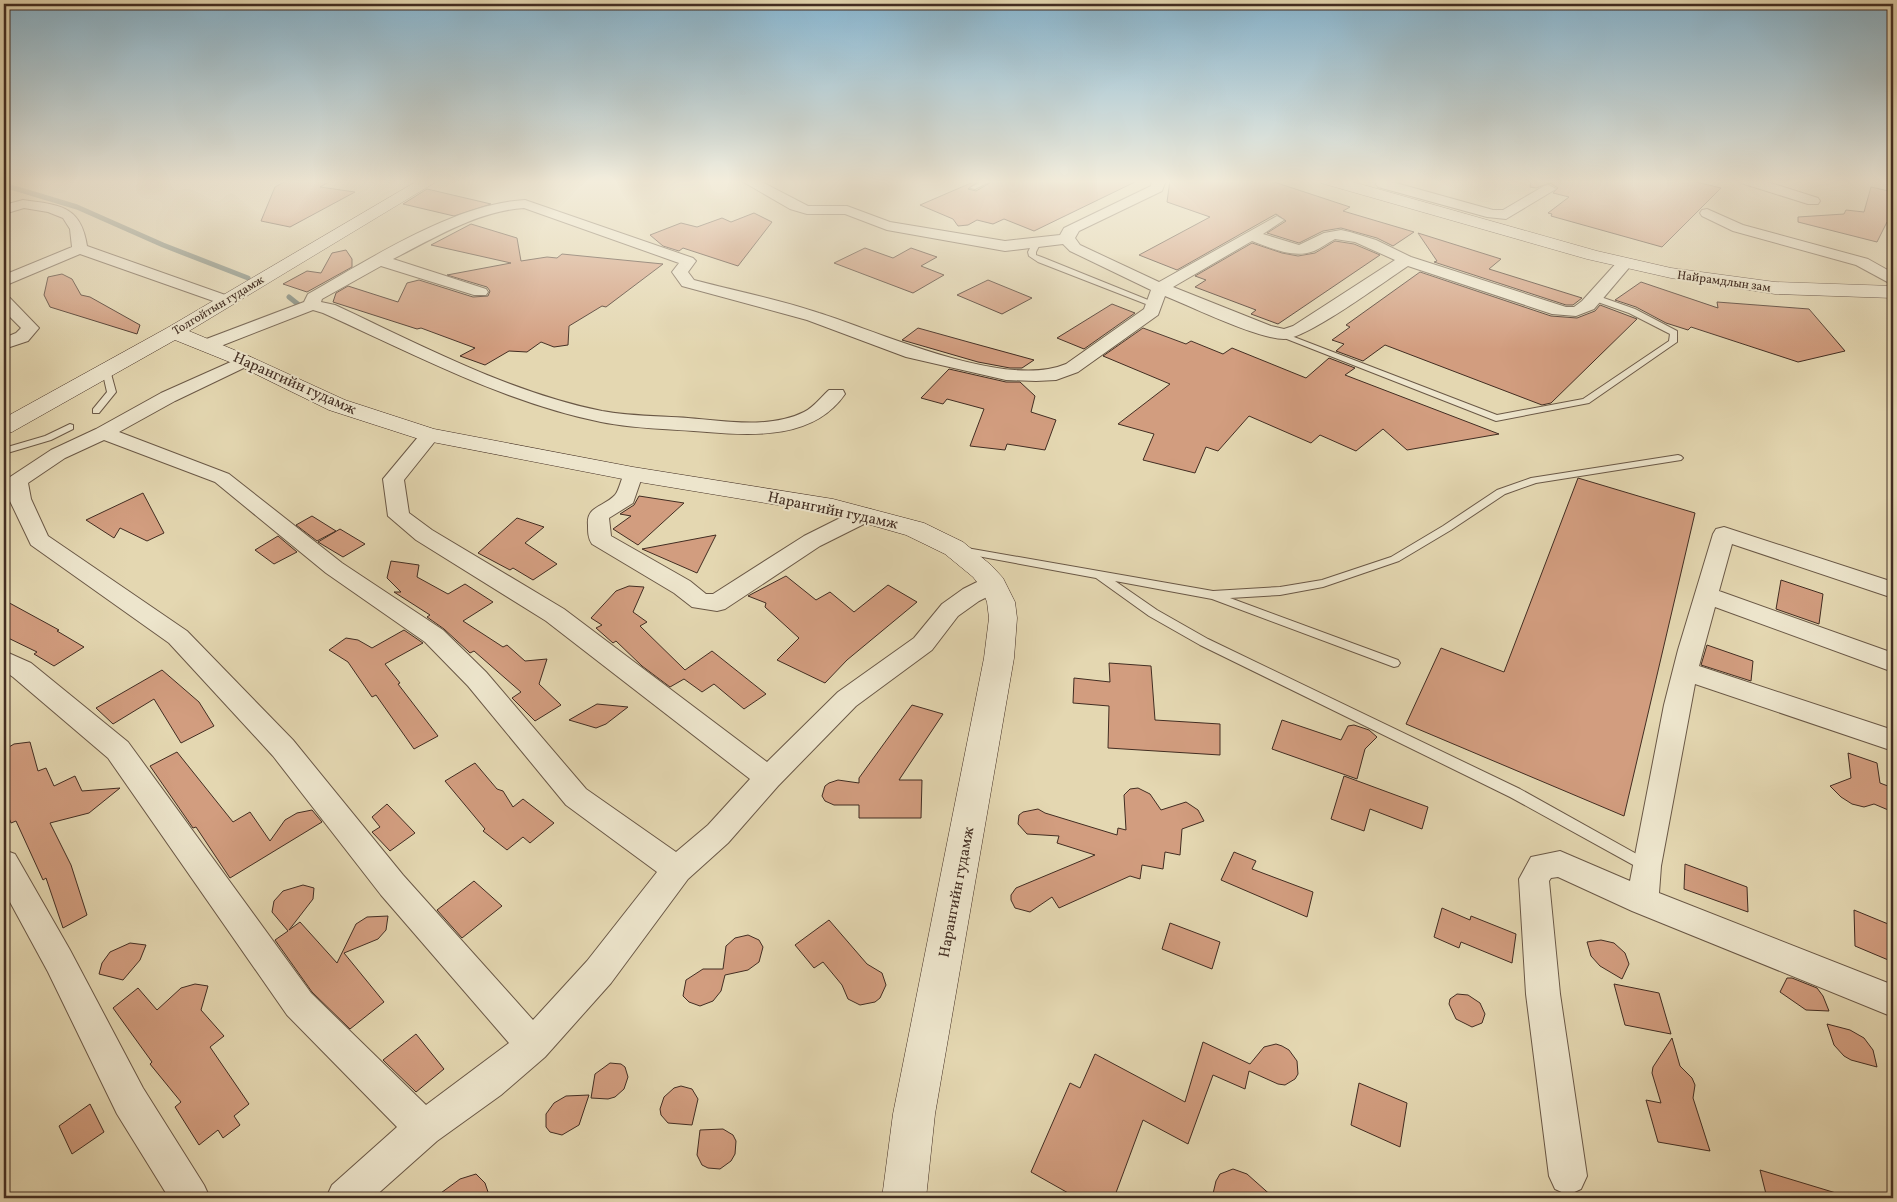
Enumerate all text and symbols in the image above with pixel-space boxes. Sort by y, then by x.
street label: Найрамдлын зам [1676,268,1772,296]
street label: Толгойтын гудамж [170,272,268,339]
street label: Нарангийн гудамж [229,348,359,421]
street label: Нарангийн гудамж [766,487,900,536]
street label: Нарангийн гудамж [934,825,980,959]

